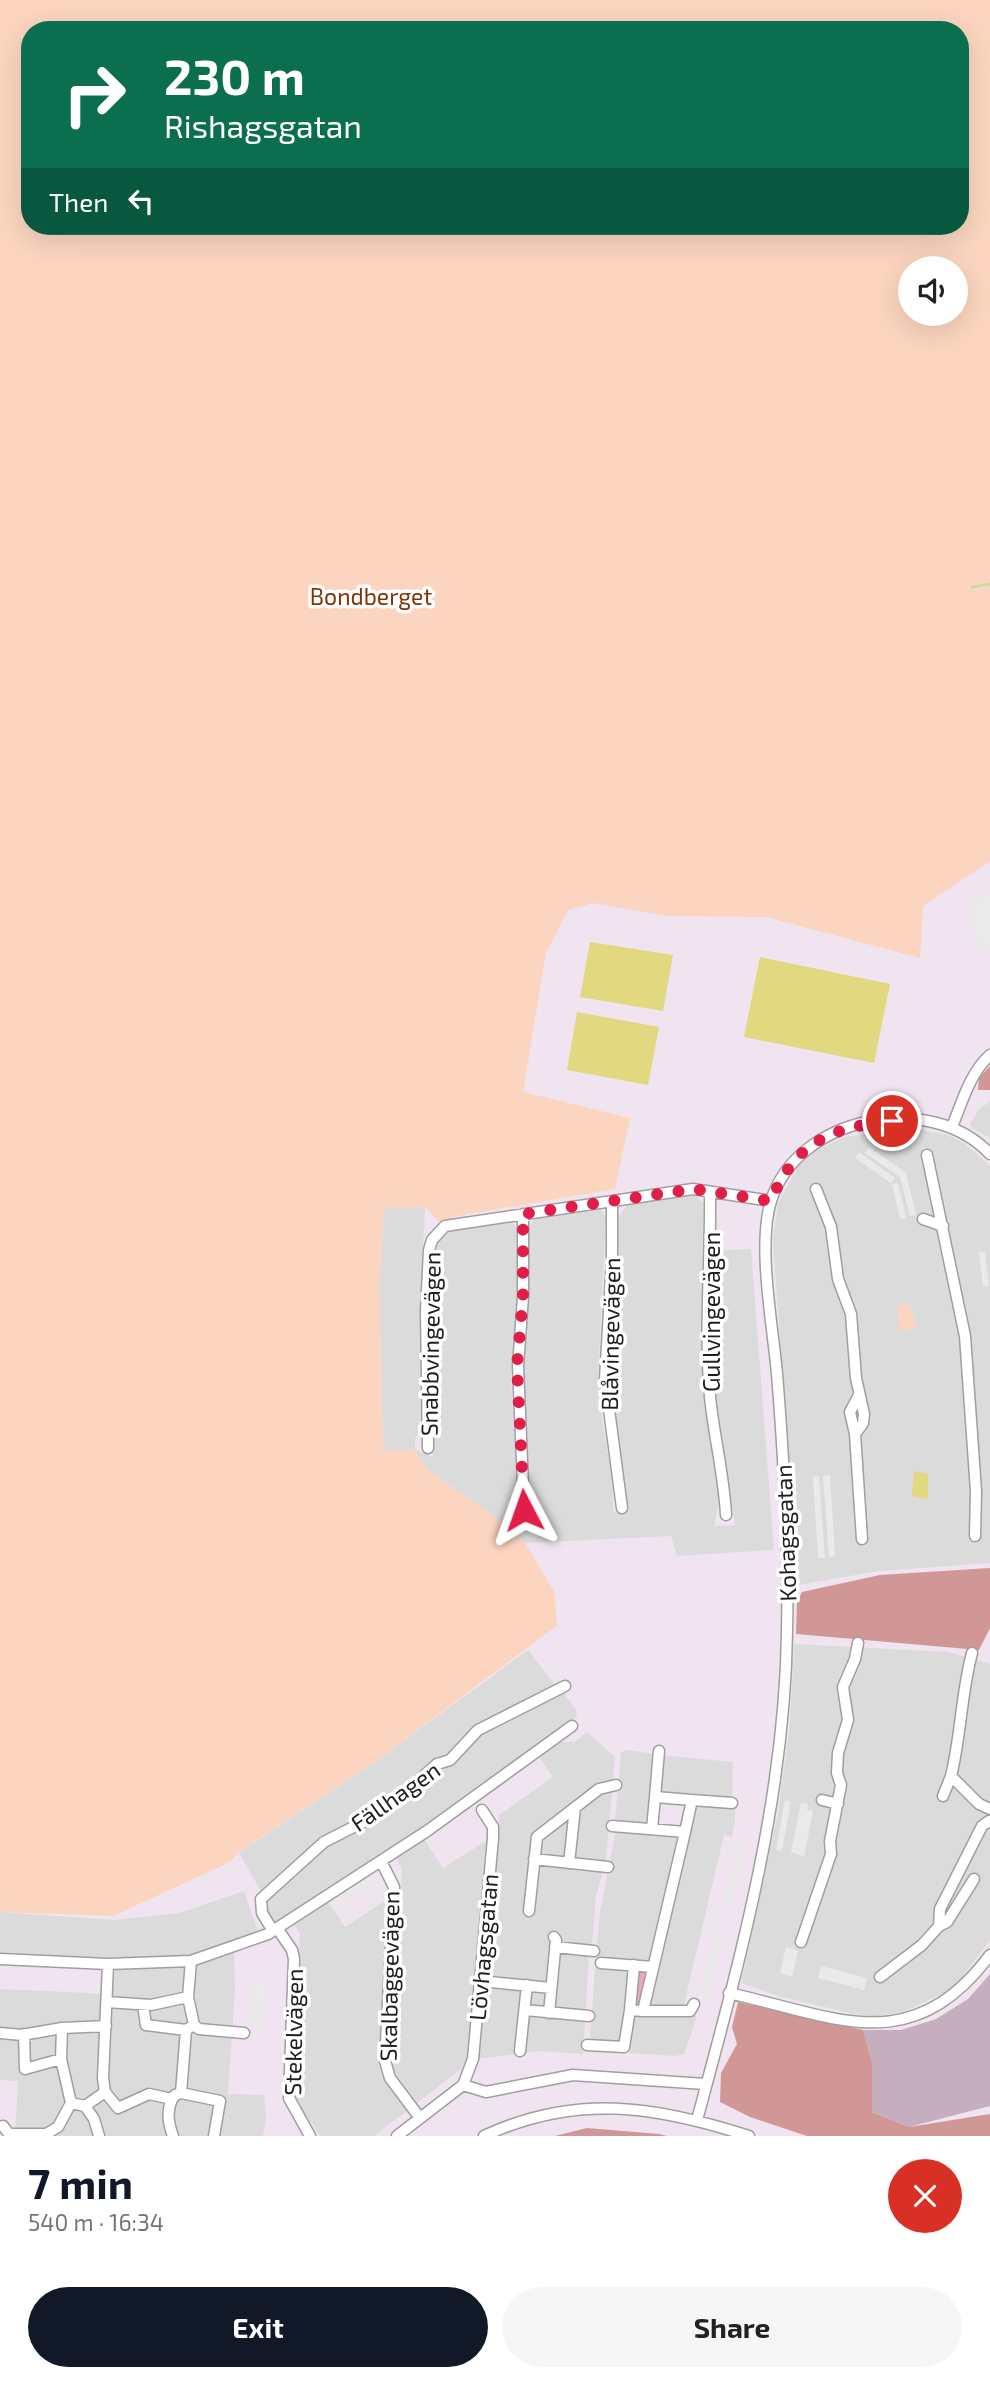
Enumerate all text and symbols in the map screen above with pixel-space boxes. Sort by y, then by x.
text: 230 m [164,46,305,105]
icon: right [49,49,140,140]
text: Rishagsgatan [164,106,362,144]
icon: left [122,182,160,220]
text: Then [49,186,108,217]
map controls [898,256,968,326]
button: sound [898,256,968,326]
park label: Bondberget [310,582,432,610]
pin [862,1091,922,1151]
icon: arrive [873,1102,911,1140]
street label: Gullvingevägen [697,1232,725,1392]
street label: Snabbvingevägen [414,1252,446,1436]
street label: Blåvingevägen [595,1257,625,1411]
street label: Kohagsgatan [769,1464,801,1602]
position arrow [487,1473,561,1547]
street label: Fällhagen [345,1755,445,1837]
street label: Lövhagsgatan [463,1872,503,2022]
street label: Skalbaggevägen [374,1890,404,2062]
street label: Stekelvägen [278,1968,308,2096]
text: 7 min [28,2157,133,2207]
button: close [888,2159,962,2233]
text: 540 m · 16:34 [28,2208,164,2236]
button: Exit [28,2287,488,2367]
button: Share [502,2287,962,2367]

